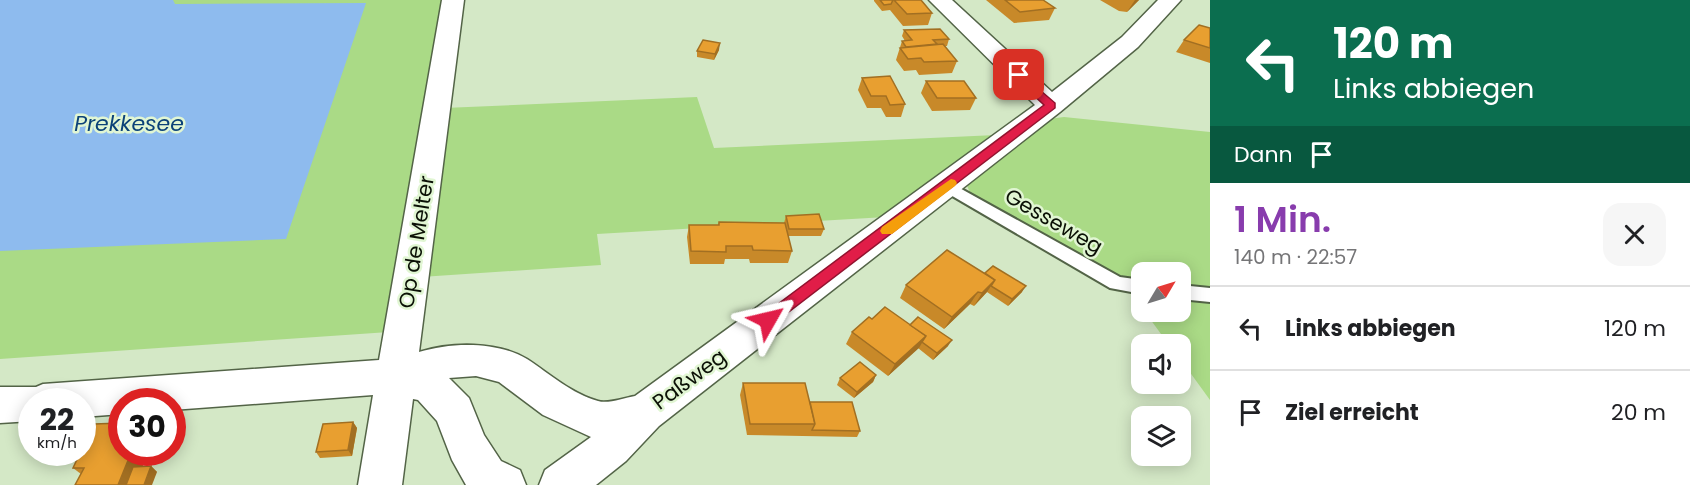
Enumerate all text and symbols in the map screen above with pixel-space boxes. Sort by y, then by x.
text: 120 m [1333,14,1454,73]
icon: left [1234,24,1312,102]
pin [993,49,1044,100]
icon: arrive [1002,58,1035,91]
text: Links abbiegen [1333,70,1534,107]
water label: Prekkesee [74,108,184,139]
icon: arrive [1305,138,1338,171]
text: Dann [1234,139,1293,170]
street label: Op de Melter [391,173,441,310]
street label: Gesseweg [1000,181,1108,261]
text: 1 Min. [1234,194,1331,245]
button: close [1603,203,1666,266]
text: 140 m · 22:57 [1234,243,1357,271]
north arrow [1131,262,1191,322]
map controls [1131,262,1191,466]
position arrow [736,288,800,352]
icon: left [1234,312,1267,345]
text: Links abbiegen [1285,313,1456,344]
text: 120 m [1604,313,1666,344]
button: sound [1131,334,1191,394]
street label: Paßweg [646,342,732,416]
speed limit sign: 30 [108,388,186,466]
icon: arrive [1234,396,1267,429]
text: Ziel erreicht [1285,397,1419,428]
text: 20 m [1611,397,1666,428]
text: 22 [40,398,74,441]
button: layers [1131,406,1191,466]
text: km/h [37,432,77,453]

